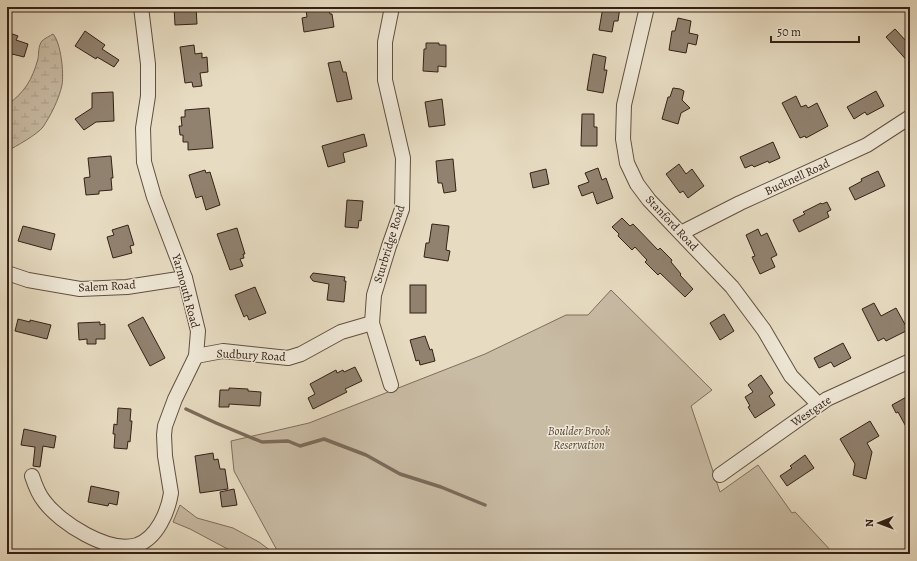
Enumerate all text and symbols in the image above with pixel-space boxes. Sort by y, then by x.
scale bar [771,18,859,44]
text: 50 m [777,24,801,40]
street label: Bucknell Road [762,155,833,199]
street label: Stanford Road [642,192,702,255]
street label: Sturbridge Road [370,203,409,285]
street label: Yarmouth Road [168,251,204,330]
street label: Salem Road [78,276,137,295]
street label: Sudbury Road [216,345,287,365]
street label: Westgate [787,392,834,431]
park label: Boulder Brook Reservation [548,423,611,453]
north arrow [859,503,899,543]
text: N [862,519,877,527]

